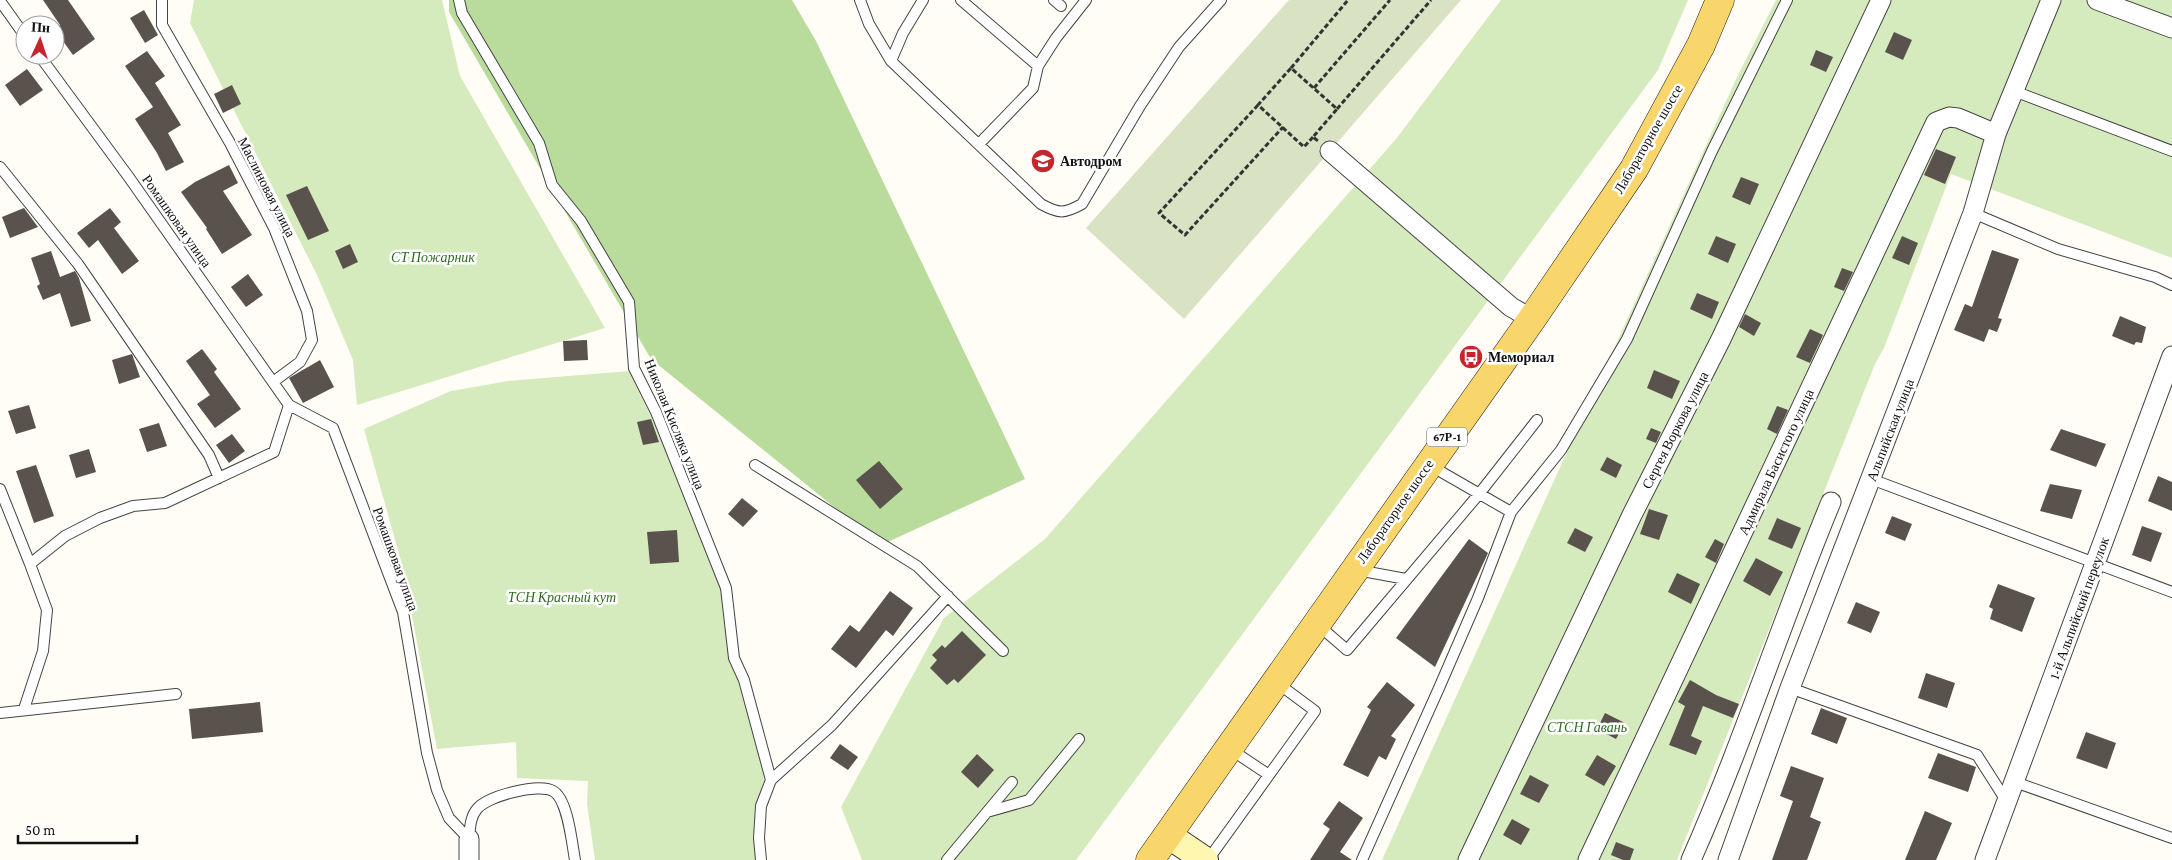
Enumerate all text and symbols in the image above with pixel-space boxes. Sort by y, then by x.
north arrow [15,15,65,65]
text: Пн [31,19,51,36]
street label: Лабораторное шоссе [1610,82,1686,196]
street label: Маслиновая улица [235,134,299,240]
school or university icon: Автодром [1030,148,1056,174]
place label: Автодром [1060,153,1122,169]
street label: Ромашковая улица [139,172,215,271]
park label: СТ Пожарник [391,249,475,265]
bus stop icon: Мемориал [1458,344,1484,370]
place label: Мемориал [1488,349,1555,365]
street label: Николая Кисляка улица [642,356,709,492]
street label: Сергея Воркова улица [1638,368,1712,491]
street label: Альпийская улица [1863,376,1917,484]
street label: Адмирала Басистого улица [1735,386,1817,538]
road number: 67Р-1 [1427,428,1467,447]
street label: Лабораторное шоссе [1353,456,1437,566]
street label: Ромашковая улица [370,505,422,614]
street label: 1-й Альпийский переулок [2046,535,2112,681]
park label: ТСН Красный кут [508,589,616,605]
park label: СТСН Гавань [1547,719,1627,735]
scale bar [18,812,136,844]
text: 50 m [25,822,55,838]

